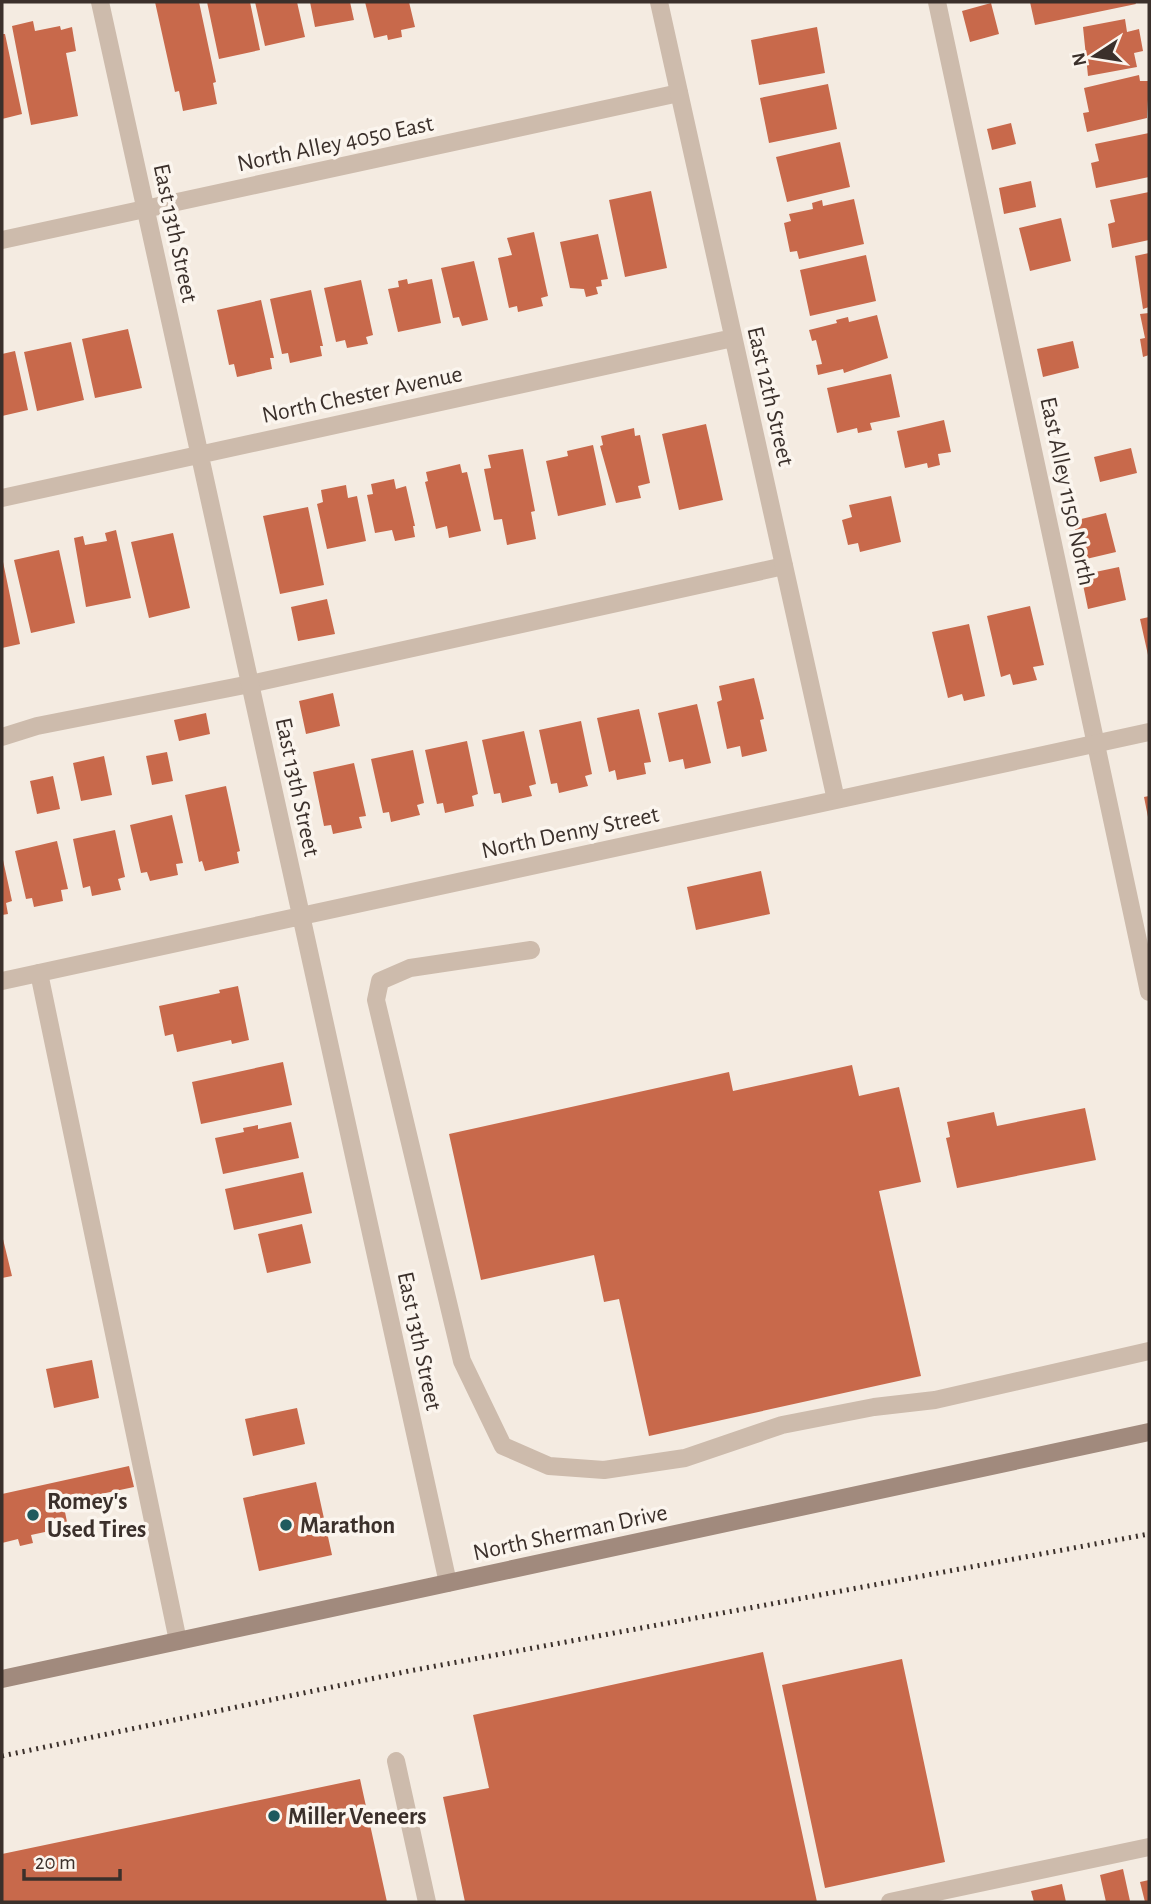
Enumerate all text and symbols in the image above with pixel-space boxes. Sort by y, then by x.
north arrow [1060,21,1130,91]
text: N [1069,51,1091,68]
street label: North Alley 4050 East [235,111,436,176]
street label: East 13th Street [149,162,202,305]
street label: East 12th Street [742,324,798,469]
street label: North Chester Avenue [260,362,465,428]
street label: East Alley 1150 North [1035,395,1099,588]
street label: East 13th Street [271,716,324,859]
street label: North Denny Street [479,802,661,863]
street label: East 13th Street [393,1270,446,1413]
place label: Romey's Used Tires [47,1490,146,1542]
street label: North Sherman Drive [471,1501,670,1565]
marker: Romey's Used Tires [25,1507,41,1523]
place label: Marathon [300,1514,395,1538]
marker: Marathon [278,1517,294,1533]
place label: Miller Veneers [288,1805,427,1829]
marker: Miller Veneers [266,1808,282,1824]
scale bar [24,1838,121,1882]
text: 20 m [35,1852,76,1873]

